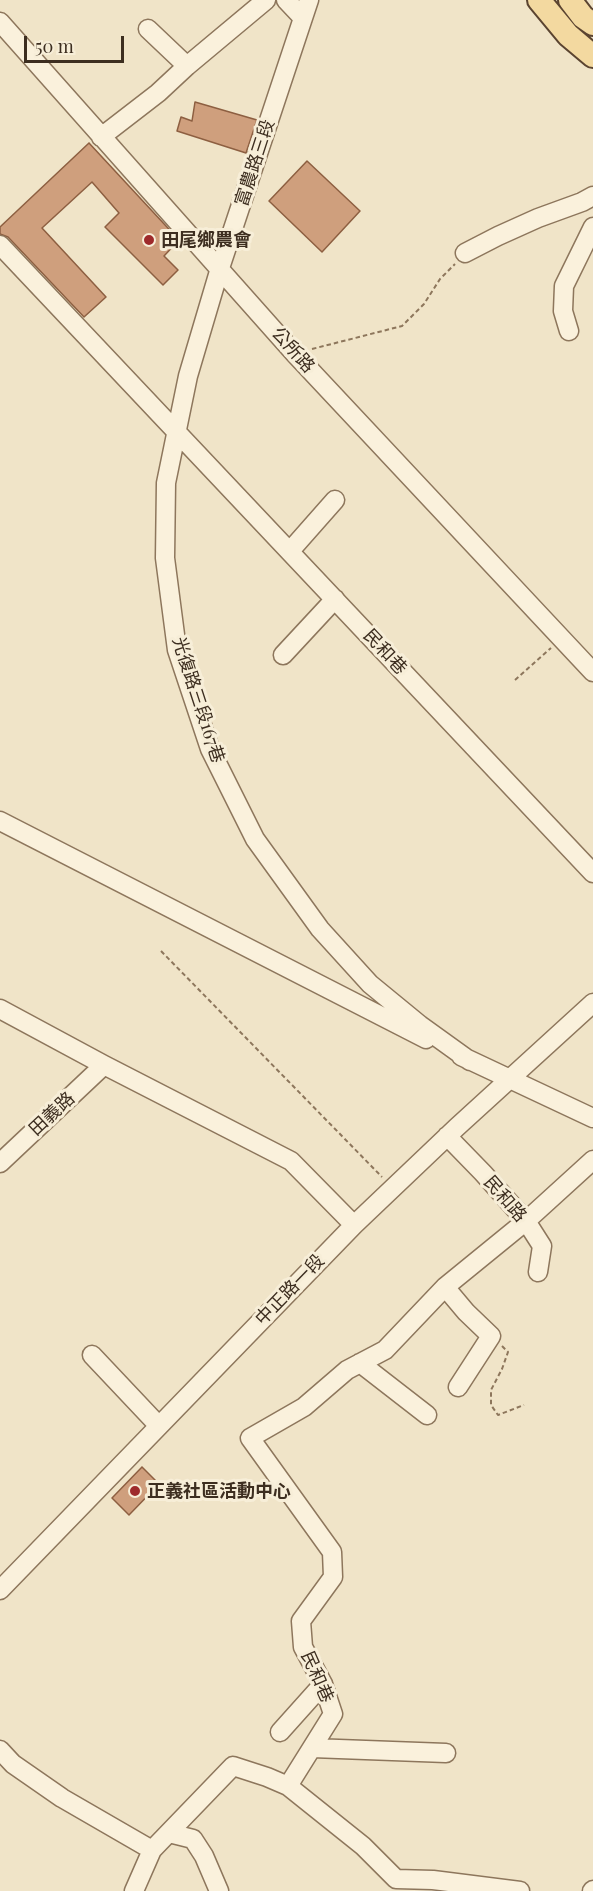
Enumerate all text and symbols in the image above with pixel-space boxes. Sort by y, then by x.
scale bar [27,24,128,62]
text: 50 m [35,34,74,58]
street label: 富農路三段 [231,117,279,209]
place label: 田尾鄉農會 [161,229,251,251]
marker: 田尾鄉農會 [142,233,156,247]
street label: 公所路 [267,323,319,377]
street label: 民和巷 [359,625,411,679]
street label: 光復路三段167巷 [167,634,229,766]
street label: 田義路 [25,1088,79,1140]
street label: 民和路 [479,1172,531,1226]
street label: 中正路一段 [251,1250,329,1330]
place label: 正義社區活動中心 [147,1480,291,1502]
marker: 正義社區活動中心 [128,1484,142,1498]
street label: 民和巷 [296,1648,338,1706]

